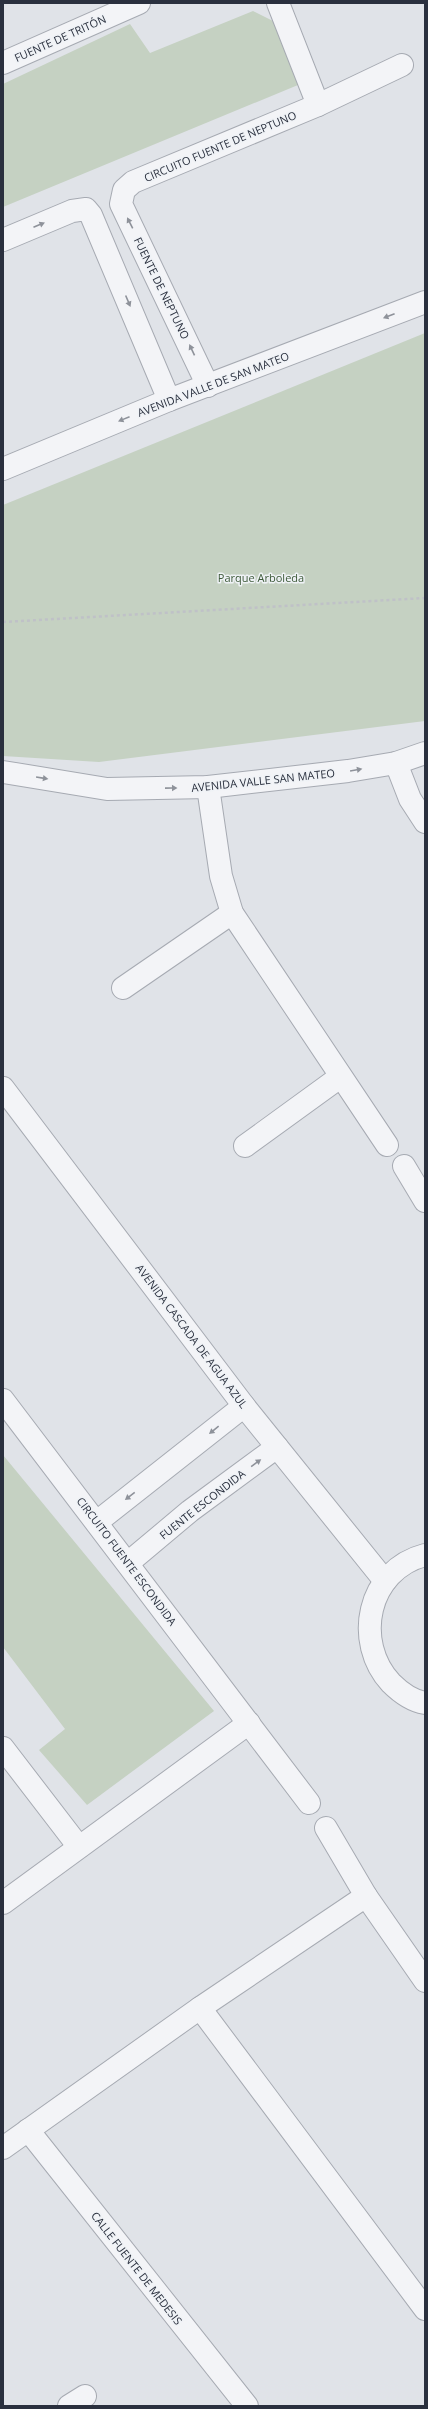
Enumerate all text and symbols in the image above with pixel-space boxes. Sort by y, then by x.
street label: FUENTE DE TRITÓN [12,11,108,65]
street label: CIRCUITO FUENTE DE NEPTUNO [141,107,299,185]
one-way arrow [127,217,133,228]
one-way arrow [33,222,44,228]
street label: FUENTE DE NEPTUNO [131,234,193,342]
one-way arrow [125,295,131,307]
one-way arrow [382,313,394,319]
one-way arrow [189,345,195,356]
street label: AVENIDA VALLE DE SAN MATEO [135,348,291,420]
one-way arrow [119,416,130,422]
park label: Parque Arboleda [218,570,304,585]
street label: AVENIDA VALLE SAN MATEO [190,765,336,795]
one-way arrow [349,767,362,773]
one-way arrow [35,776,48,782]
one-way arrow [165,785,178,791]
street label: AVENIDA CASCADA DE AGUA AZUL [133,1261,251,1411]
one-way arrow [209,1426,219,1434]
one-way arrow [250,1459,261,1467]
street label: FUENTE ESCONDIDA [156,1466,248,1542]
one-way arrow [124,1492,135,1501]
street label: CIRCUITO FUENTE ESCONDIDA [74,1494,180,1628]
street label: CALLE FUENTE DE MEDESIS [88,2208,186,2328]

